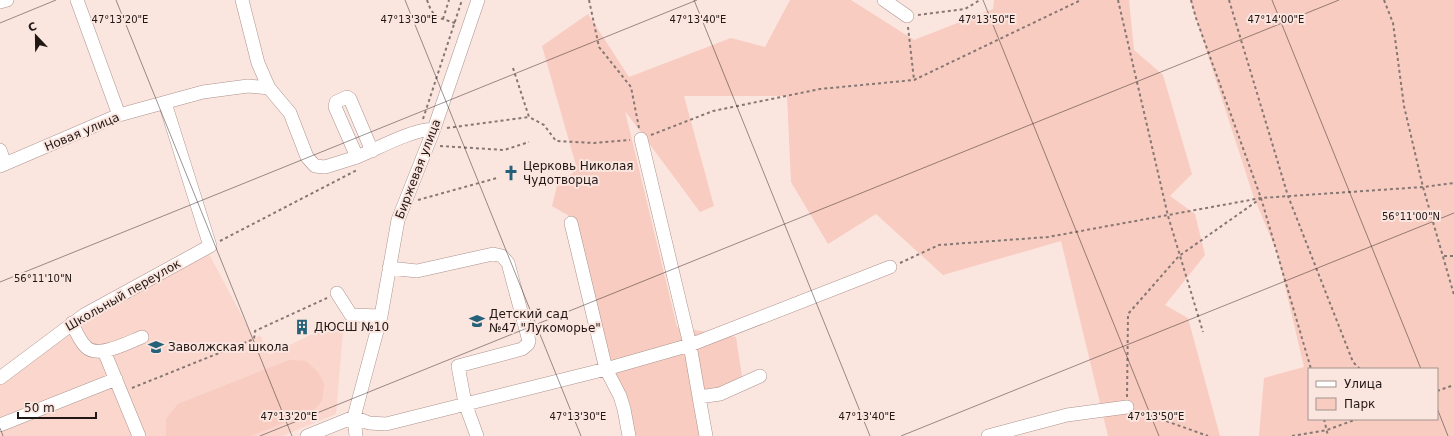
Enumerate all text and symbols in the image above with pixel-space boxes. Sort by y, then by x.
text: 47°13'20"E [92,14,148,25]
text: 47°13'30"E [381,14,437,25]
text: 47°13'40"E [670,14,726,25]
text: 47°13'50"E [959,14,1015,25]
text: 47°14'00"E [1248,14,1304,25]
north arrow [16,16,56,56]
text: С [26,20,39,35]
street label: Новая улица [42,110,122,154]
street label: Биржевая улица [393,117,443,221]
place label: Церковь Николая Чудотворца [523,159,634,187]
church icon: Церковь Николая Чудотворца [502,164,520,182]
text: 56°11'00"N [1382,211,1440,222]
street label: Школьный переулок [63,256,183,334]
text: 56°11'10"N [14,273,72,284]
place label: Детский сад №47 "Лукоморье" [489,307,601,335]
school or university icon: Детский сад №47 "Лукоморье" [468,312,486,330]
building icon: ДЮСШ №10 [293,318,311,336]
place label: ДЮСШ №10 [314,320,389,334]
school or university icon: Заволжская школа [147,338,165,356]
place label: Заволжская школа [168,340,289,354]
legend [1308,368,1438,420]
text: Улица [1344,377,1382,391]
scale bar [18,394,96,420]
text: Парк [1344,397,1375,411]
text: 50 m [24,401,55,415]
text: 47°13'20"E [261,411,317,422]
text: 47°13'30"E [550,411,606,422]
text: 47°13'40"E [839,411,895,422]
text: 47°13'50"E [1128,411,1184,422]

